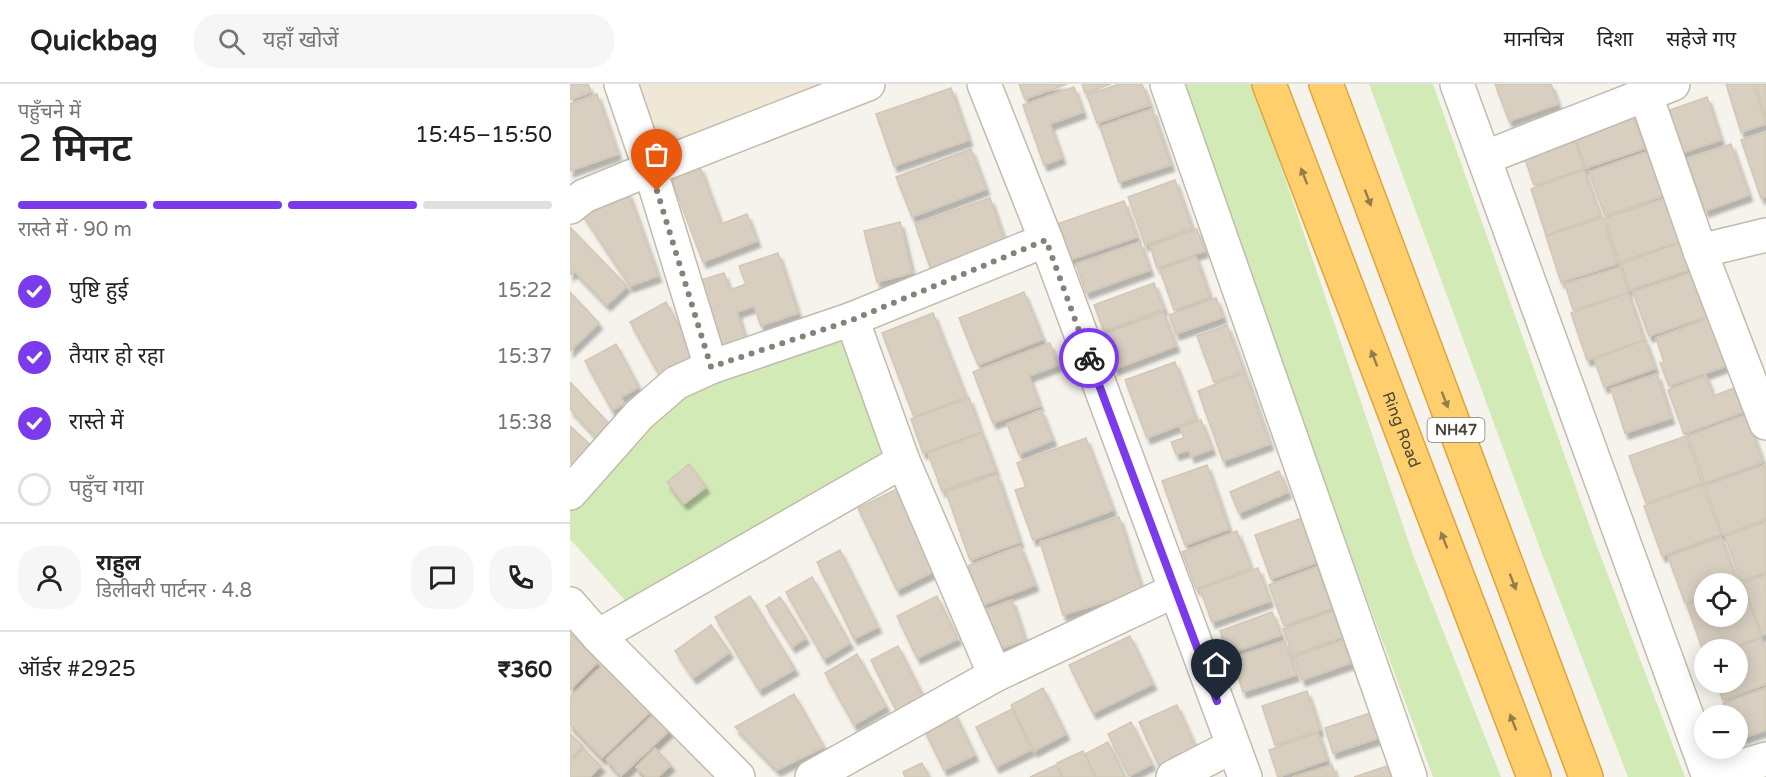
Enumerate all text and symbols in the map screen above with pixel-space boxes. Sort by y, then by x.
search box [194,14,614,68]
text: Quickbag [30,24,158,58]
icon: search [215,25,248,58]
text: यहाँ खोजें [263,27,339,53]
text: मानचित्र [1504,27,1564,52]
text: दिशा [1597,27,1633,52]
text: सहेजे गए [1666,27,1736,52]
text: पहुँचने में [18,100,81,124]
text: 15:45–15:50 [415,122,552,148]
text: 2 मिनट [18,125,132,172]
pin [631,129,682,191]
icon: bag [640,138,673,171]
one-way arrow [1299,167,1308,185]
one-way arrow [1364,189,1374,207]
text: रास्ते में · 90 m [18,218,132,242]
icon: check [18,275,51,308]
text: पुष्टि हुई [69,277,128,303]
text: 15:22 [497,279,552,303]
courier [1059,328,1119,388]
icon: check [18,341,51,374]
icon: bike [1073,342,1106,375]
text: तैयार हो रहा [69,343,164,369]
text: 15:37 [497,345,552,369]
one-way arrow [1369,349,1378,367]
street label: Ring Road [1378,389,1425,470]
one-way arrow [1440,391,1450,409]
icon: check [18,407,51,440]
text: रास्ते में [69,409,124,435]
text: 15:38 [497,411,552,435]
road number: NH47 [1428,418,1484,442]
text: पहुँच गया [69,475,144,501]
one-way arrow [1438,531,1448,549]
button: person [18,546,81,609]
button: chat [411,546,474,609]
button: phone [489,546,552,609]
text: राहुल [96,550,141,576]
map controls [1694,573,1748,759]
button: locate [1694,573,1748,627]
one-way arrow [1508,574,1518,592]
text: डिलीवरी पार्टनर · 4.8 [96,579,252,603]
pin [1191,639,1242,701]
button: + [1694,639,1748,693]
icon: home [1200,648,1233,681]
text: ऑर्डर #2925 [18,656,136,682]
text: ₹360 [498,657,552,683]
button: − [1694,705,1748,759]
one-way arrow [1508,713,1518,731]

